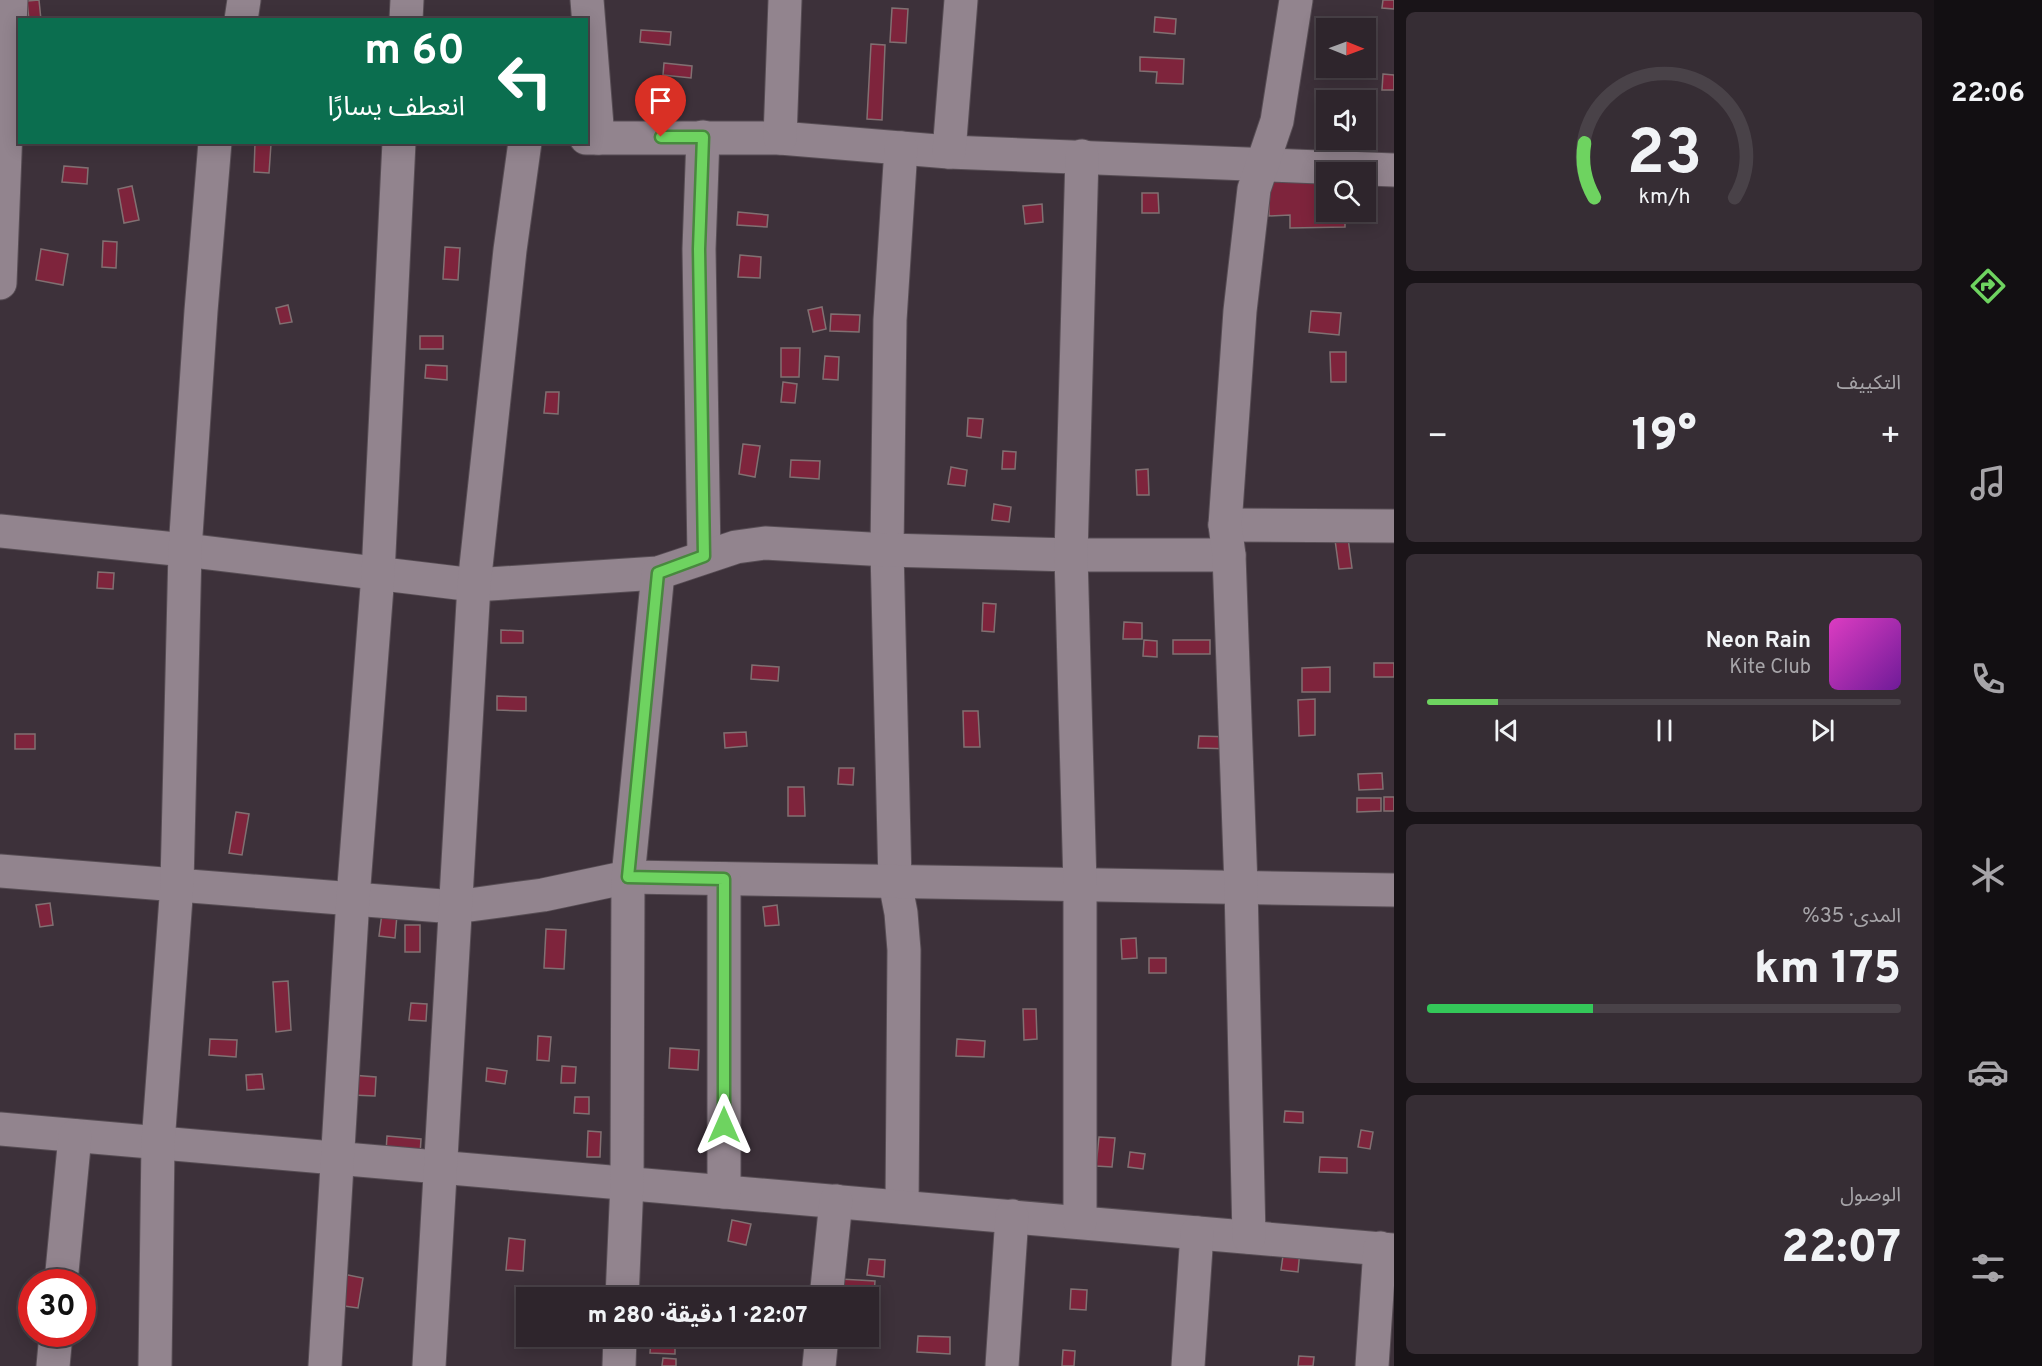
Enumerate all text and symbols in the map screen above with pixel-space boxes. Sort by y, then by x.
north arrow [1316,18,1376,78]
map controls [1316,18,1376,222]
text: 60 m [364,26,465,79]
icon: left [486,42,564,120]
pin [635,75,686,137]
text: 22:06 [1951,77,2025,111]
icon: arrive [644,84,677,117]
button: sound [1316,90,1376,150]
text: انعطف يسارًا [328,91,465,125]
text: 23 [1626,118,1702,197]
button: search [1316,162,1376,222]
text: km/h [1638,185,1690,212]
icon: directions [1967,265,2009,307]
text: التكييف [1837,371,1901,397]
text: 19° [1631,409,1697,466]
text: − [1427,417,1448,459]
text: + [1880,417,1901,459]
icon: music [1967,462,2009,504]
text: Neon Rain [1706,628,1811,655]
text: Kite Club [1729,655,1811,681]
icon: phone [1967,658,2009,700]
icon: previous [1490,714,1523,747]
icon: pause [1648,714,1681,747]
icon: next [1806,714,1839,747]
icon: climate [1967,854,2009,896]
text: المدى · 35% [1802,904,1901,930]
text: 175 km [1754,942,1901,999]
icon: car [1967,1051,2009,1093]
position arrow [692,1093,756,1157]
text: الوصول [1840,1183,1901,1209]
text: 22:07 [1781,1221,1901,1278]
icon: filters [1967,1247,2009,1289]
speed limit sign: 30 [18,1269,96,1347]
text: 22:07 · 1 دقيقة · 280 m [588,1303,807,1330]

